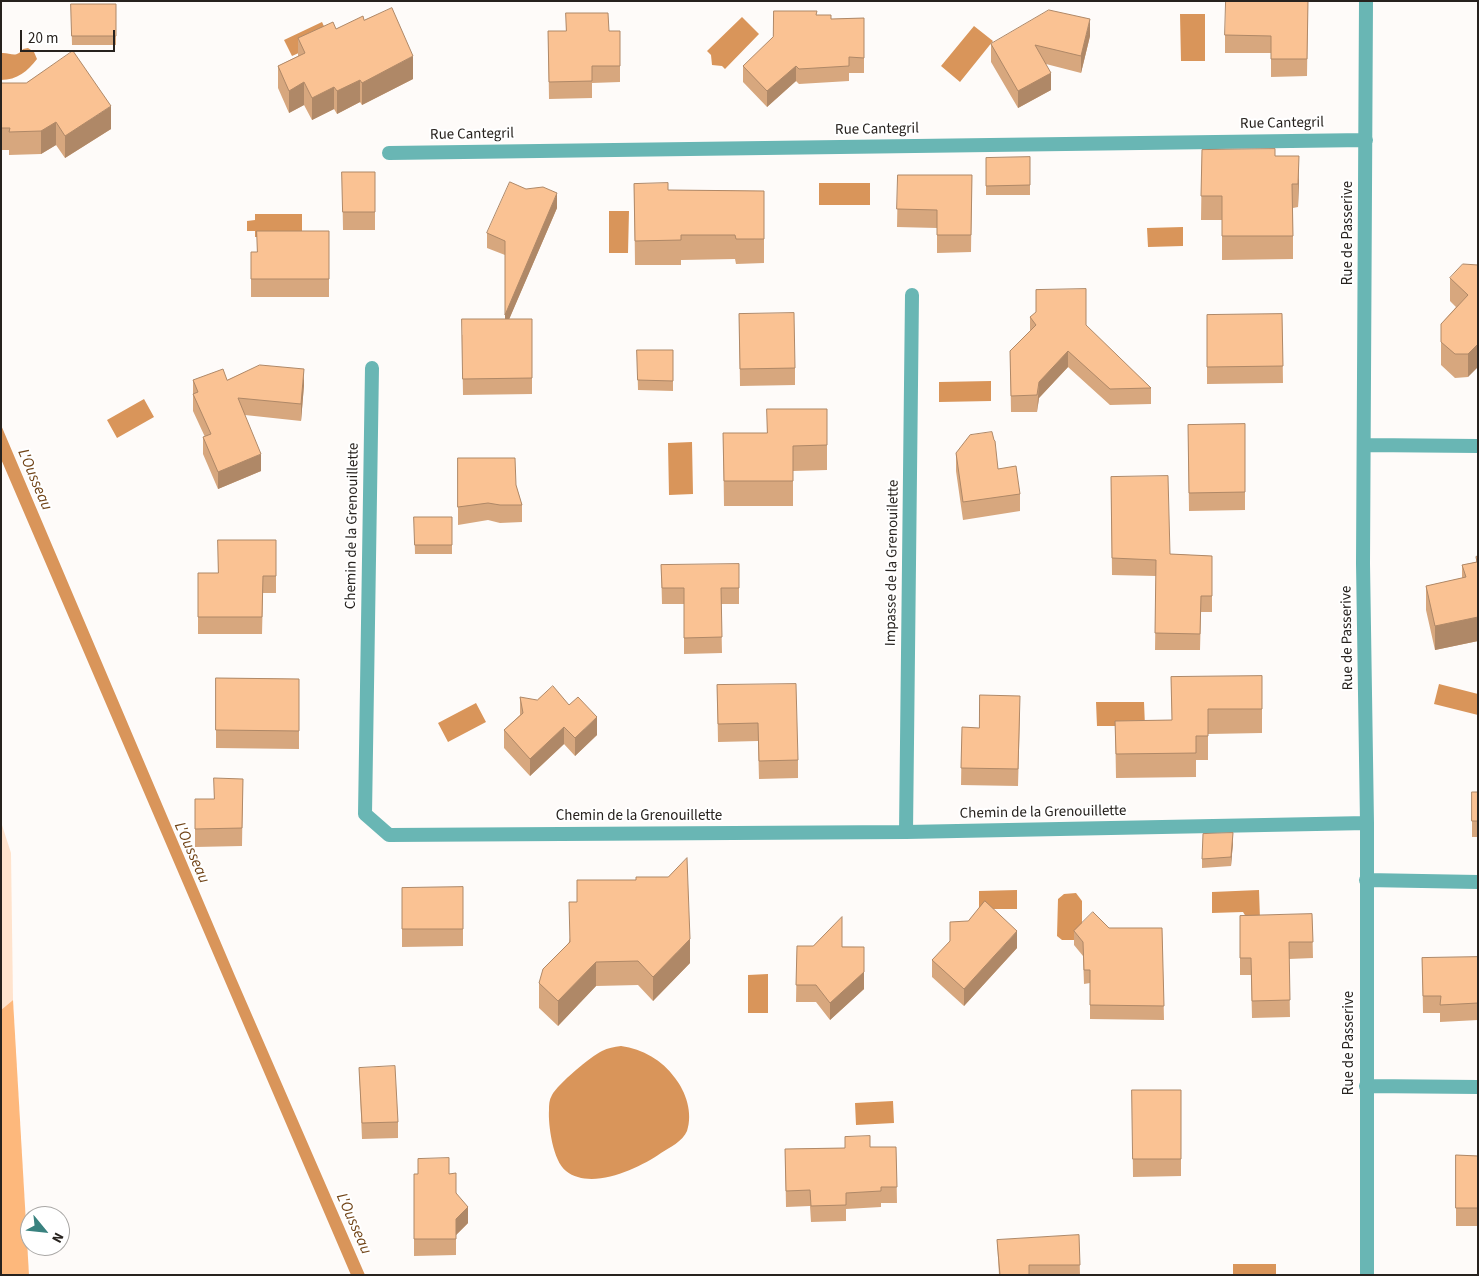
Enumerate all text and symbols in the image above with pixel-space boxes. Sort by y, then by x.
scale bar [22,20,118,52]
text: 20 m [28,28,58,49]
street label: Rue Cantegril [1240,114,1324,134]
street label: Rue Cantegril [835,120,919,140]
street label: Rue Cantegril [430,125,514,145]
street label: Rue de Passerive [1340,181,1358,285]
street label: Chemin de la Grenouillette [343,443,363,609]
water label: L'Ousseau [12,446,56,514]
street label: Impasse de la Grenouilette [883,480,903,646]
street label: Rue de Passerive [1338,586,1358,690]
street label: Chemin de la Grenouillette [960,803,1126,823]
street label: Chemin de la Grenouillette [556,808,722,826]
water label: L'Ousseau [169,819,213,887]
street label: Rue de Passerive [1341,991,1359,1095]
water label: L'Ousseau [331,1190,375,1258]
north arrow [20,1206,70,1256]
text: N [46,1229,68,1246]

